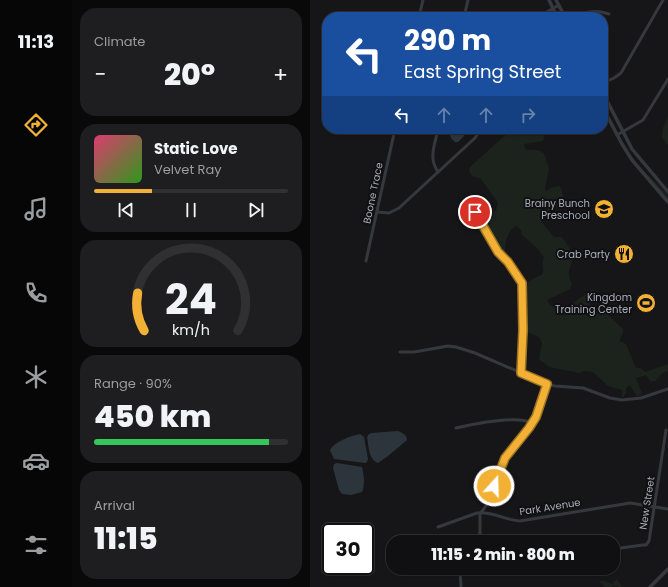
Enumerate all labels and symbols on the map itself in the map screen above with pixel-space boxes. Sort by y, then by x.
street label: Boone Trace [359,161,387,225]
pin [458,195,492,229]
place label: Brainy Bunch Preschool [525,196,590,223]
school or university icon: Brainy Bunch Preschool [593,198,615,220]
restaurant icon: Crab Party [613,243,635,265]
place label: Crab Party [557,247,610,262]
place label: Kingdom Training Center [555,290,632,317]
sports icon: Kingdom Training Center [635,292,657,314]
position arrow [473,465,515,507]
street label: New Street [635,475,659,531]
street label: Park Avenue [518,495,582,519]
speed limit sign: 30 [322,523,374,575]

